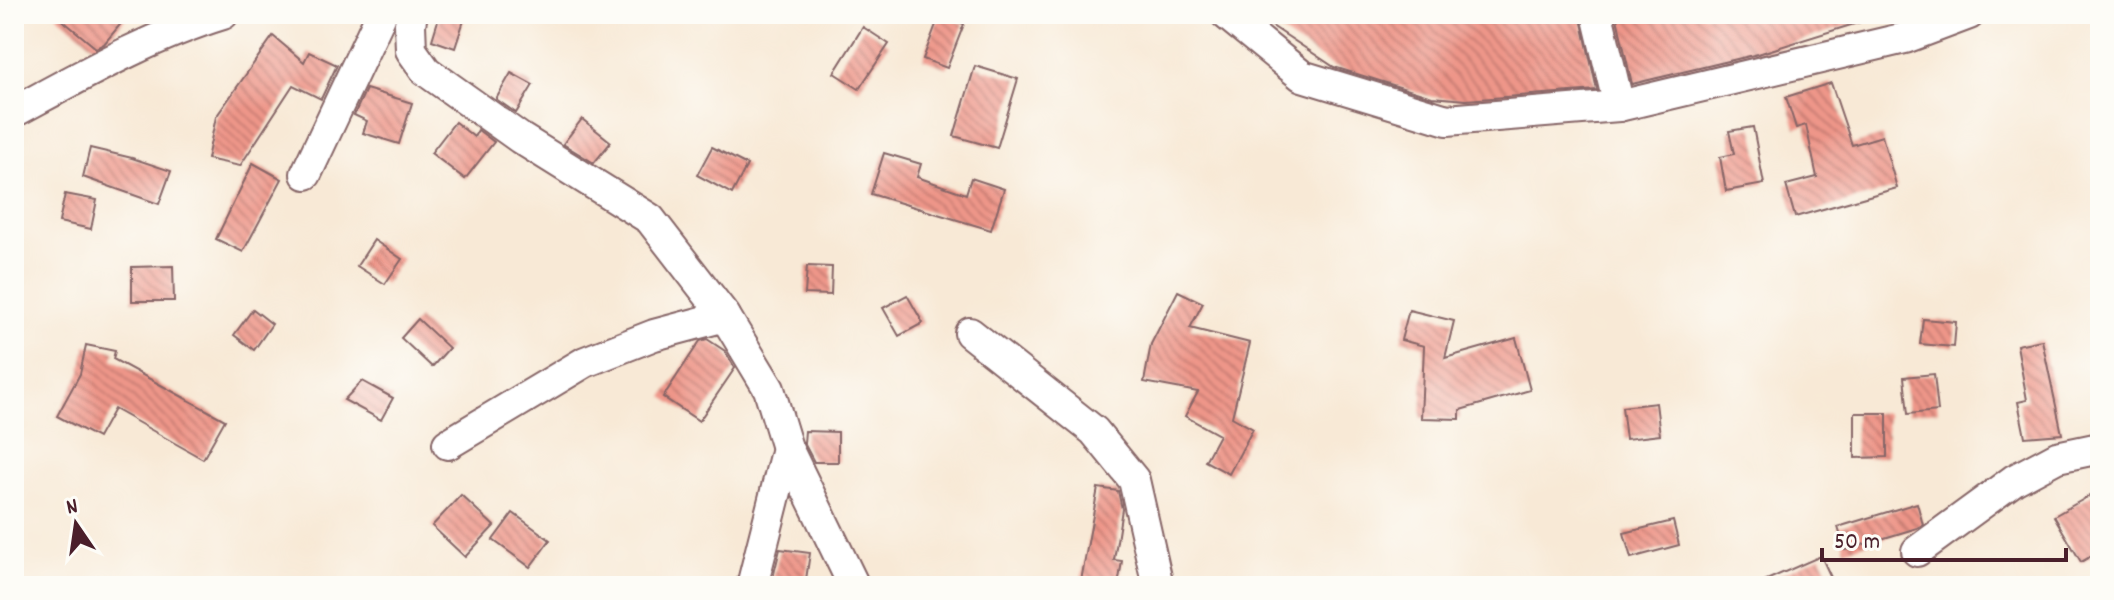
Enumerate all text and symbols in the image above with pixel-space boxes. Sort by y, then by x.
north arrow [36,484,116,564]
text: N [64,492,81,524]
scale bar [1822,512,2066,562]
text: 50 m [1834,526,1880,560]

